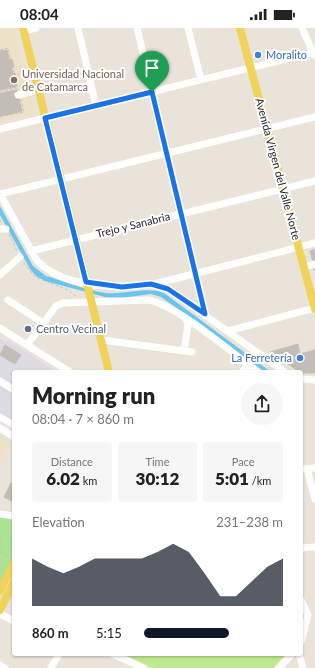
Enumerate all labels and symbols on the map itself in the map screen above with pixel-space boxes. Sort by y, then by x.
place label: Moralito [266,48,307,61]
marker: Moralito [253,50,263,60]
pin [135,51,169,92]
place label: Universidad Nacional de Catamarca [22,67,124,93]
marker: Universidad Nacional de Catamarca [9,75,19,85]
street label: Avenida Virgen del Valle Norte [253,96,304,242]
street label: Trejo y Sanabria [95,209,171,240]
place label: Centro Vecinal [36,322,106,335]
marker: Centro Vecinal [23,324,33,334]
place label: La Ferretería [231,351,292,364]
marker: La Ferretería [295,353,305,363]

